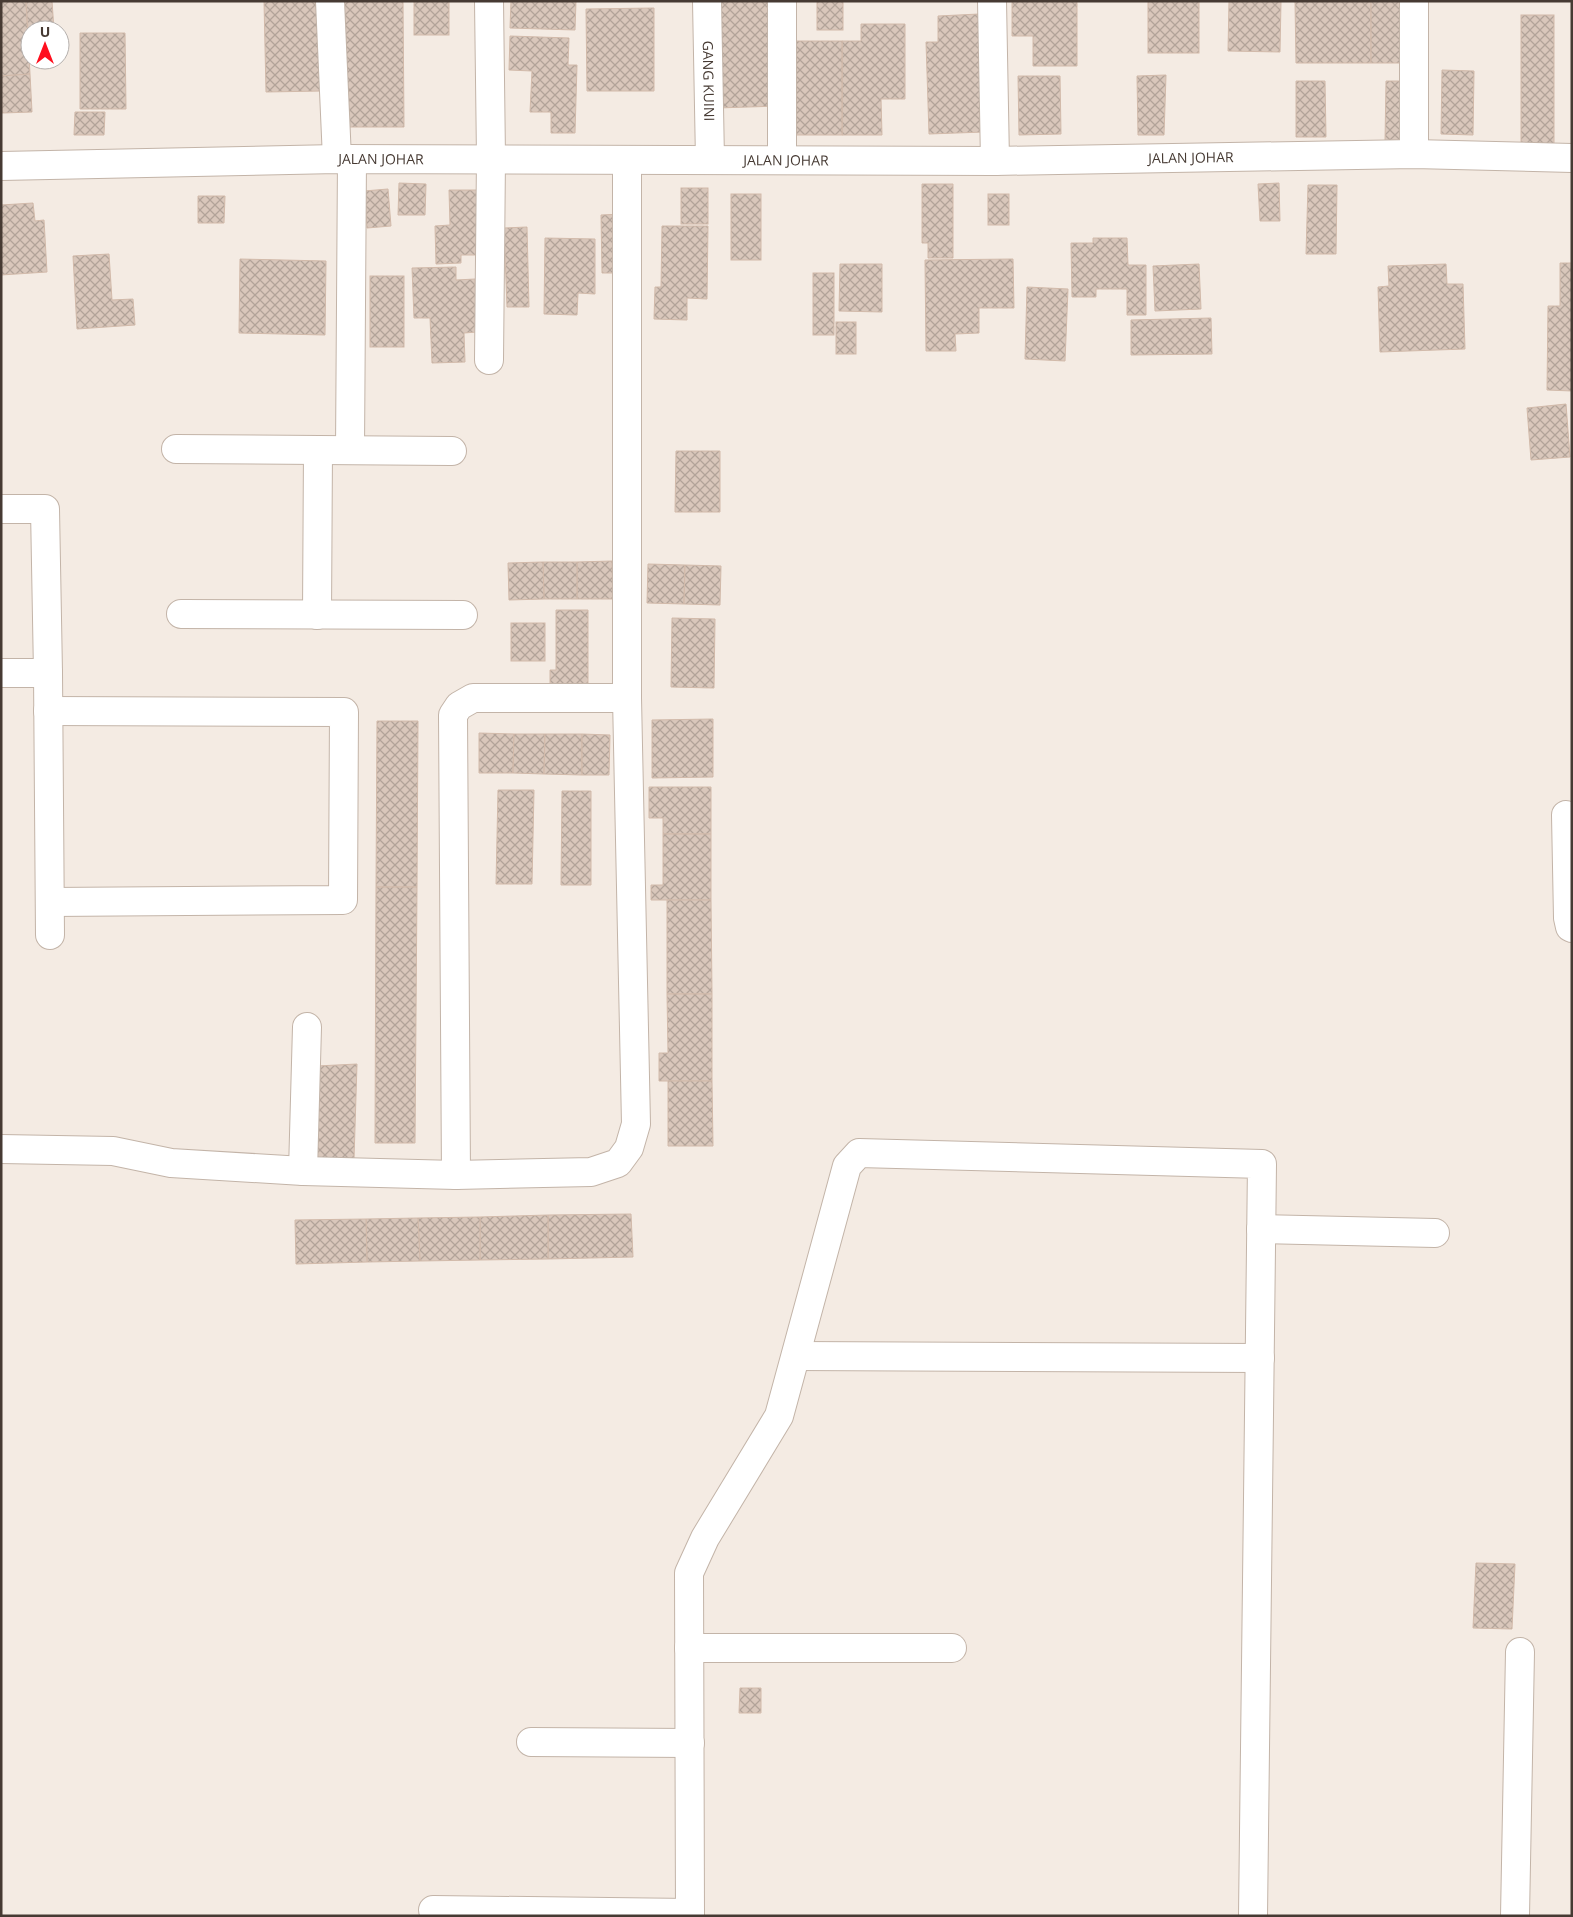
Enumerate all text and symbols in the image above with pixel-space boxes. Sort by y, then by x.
north arrow [20,20,70,70]
text: U [40,22,50,41]
street label: GANG KUINI [699,40,719,121]
street label: JALAN JOHAR [1146,147,1234,167]
street label: JALAN JOHAR [336,149,424,168]
street label: JALAN JOHAR [741,150,829,169]

